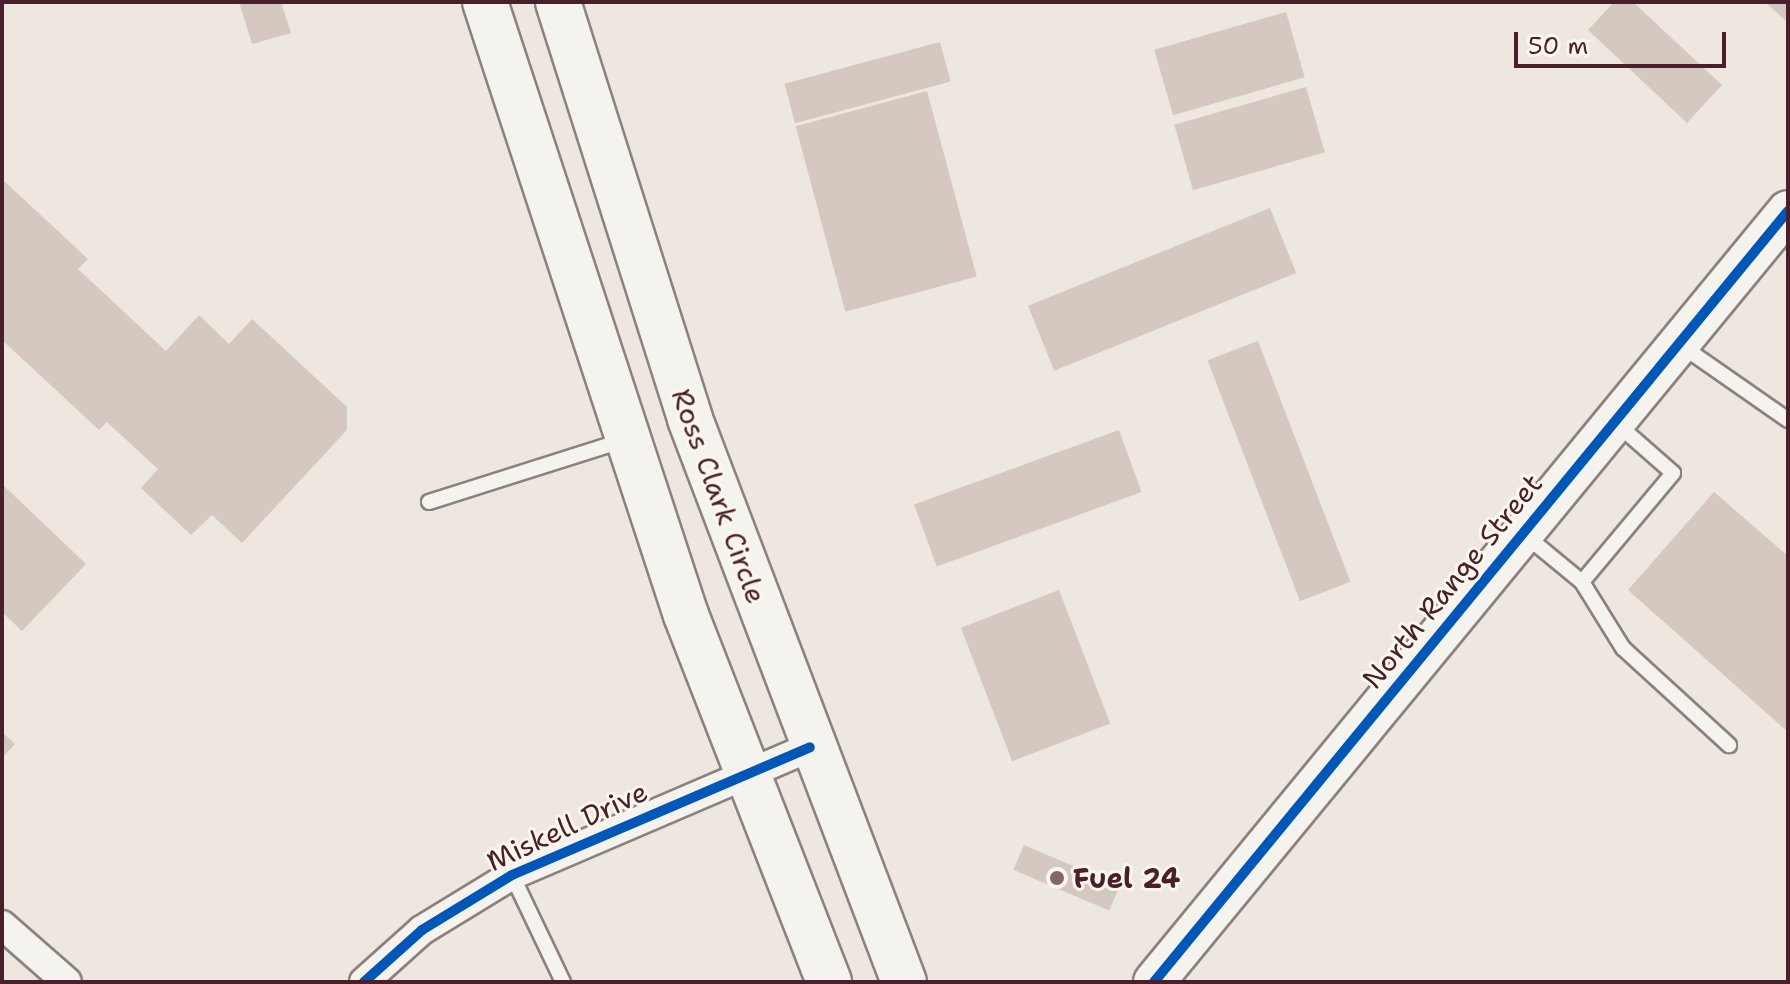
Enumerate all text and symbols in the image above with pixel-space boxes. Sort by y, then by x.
scale bar [1518,16,1730,66]
text: 50 m [1528,30,1588,62]
street label: Ross Clark Circle [665,384,773,608]
street label: North Range Street [1355,467,1549,695]
street label: Miskell Drive [481,774,653,878]
place label: Fuel 24 [1073,861,1180,895]
marker: Fuel 24 [1048,869,1066,887]

